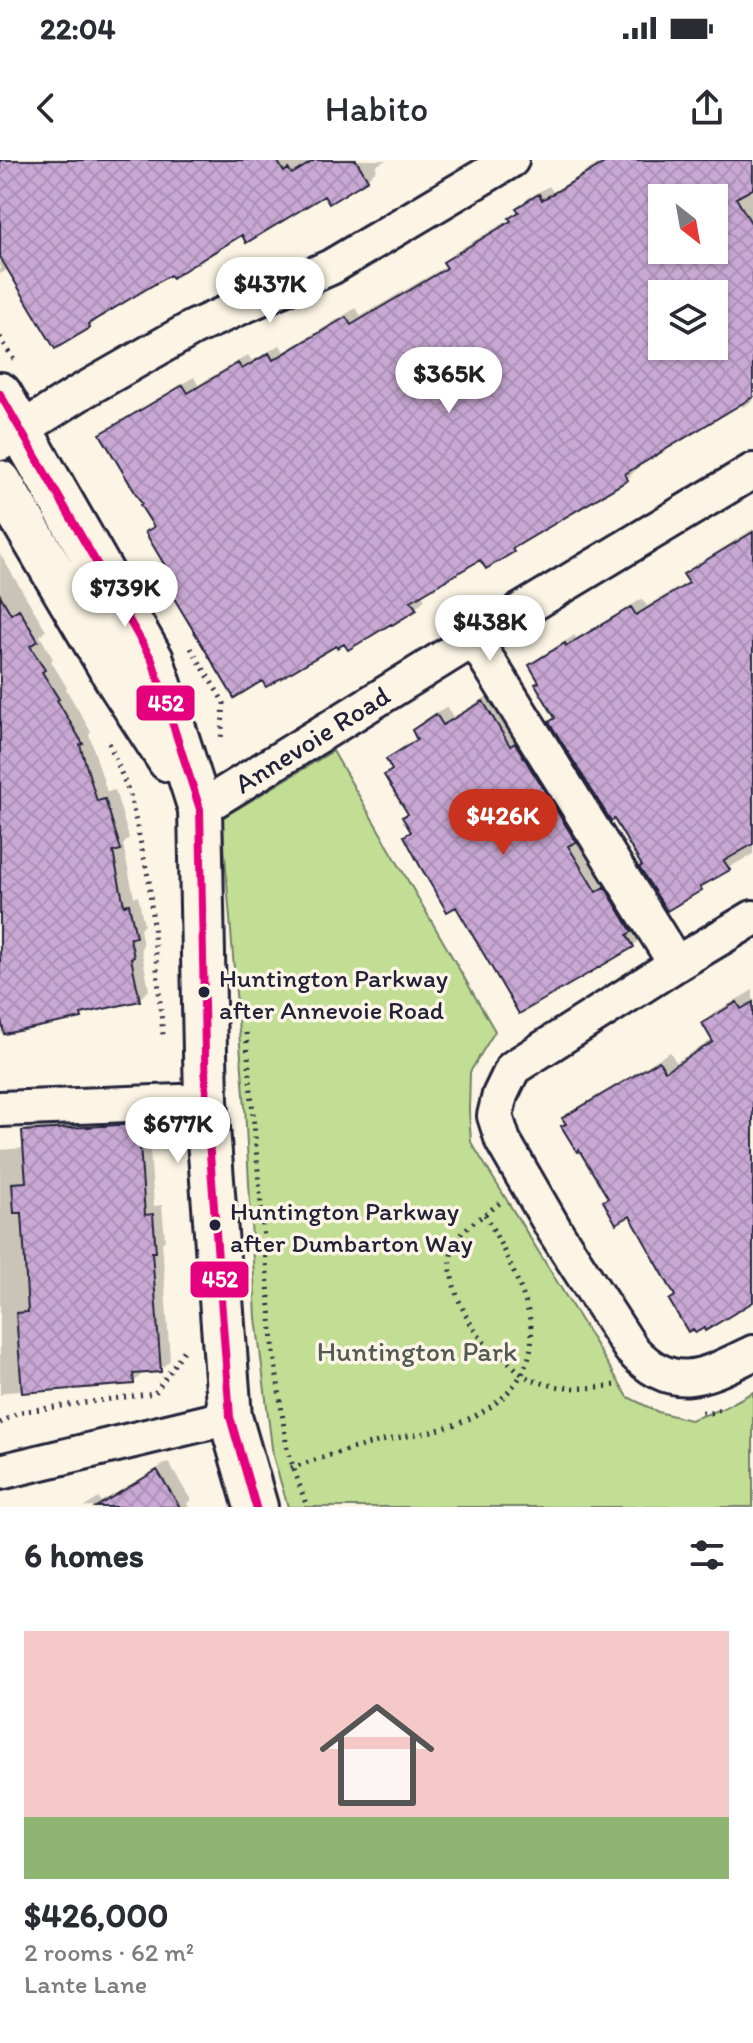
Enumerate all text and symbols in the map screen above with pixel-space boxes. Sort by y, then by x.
text: 22:04 [40,10,115,47]
icon: back [24,86,68,130]
icon: share [685,86,729,130]
text: Habito [325,87,428,130]
north arrow [648,184,728,264]
map controls [648,184,728,360]
pin: $437K [214,257,326,325]
text: $437K [234,267,306,299]
button: layers [648,280,728,360]
pin: $365K [393,347,505,415]
text: $365K [413,357,485,389]
pin: $739K [69,561,181,629]
text: $739K [90,571,160,603]
pin: $438K [434,595,546,663]
text: $438K [453,605,527,637]
street label: Annevoie Road [228,677,397,800]
line badge: 452 [135,684,196,722]
text: 452 [148,690,185,717]
pin: $426K [447,789,559,857]
text: $426K [467,799,539,831]
place label: Huntington Parkway after Annevoie Road [219,962,448,1026]
marker: Huntington Parkway after Annevoie Road [196,984,212,1000]
pin: $677K [122,1097,234,1165]
text: $677K [143,1107,213,1139]
place label: Huntington Parkway after Dumbarton Way [230,1195,473,1259]
marker: Huntington Parkway after Dumbarton Way [207,1217,223,1233]
line badge: 452 [189,1260,250,1299]
text: 452 [202,1266,239,1293]
park label: Huntington Park [317,1334,517,1368]
icon: filters [685,1533,729,1577]
text: 6 homes [24,1535,144,1576]
icon: home [305,1683,449,1827]
text: $426,000 [24,1895,168,1936]
text: 2 rooms · 62 m² [24,1936,194,1968]
text: Lante Lane [24,1968,147,2000]

